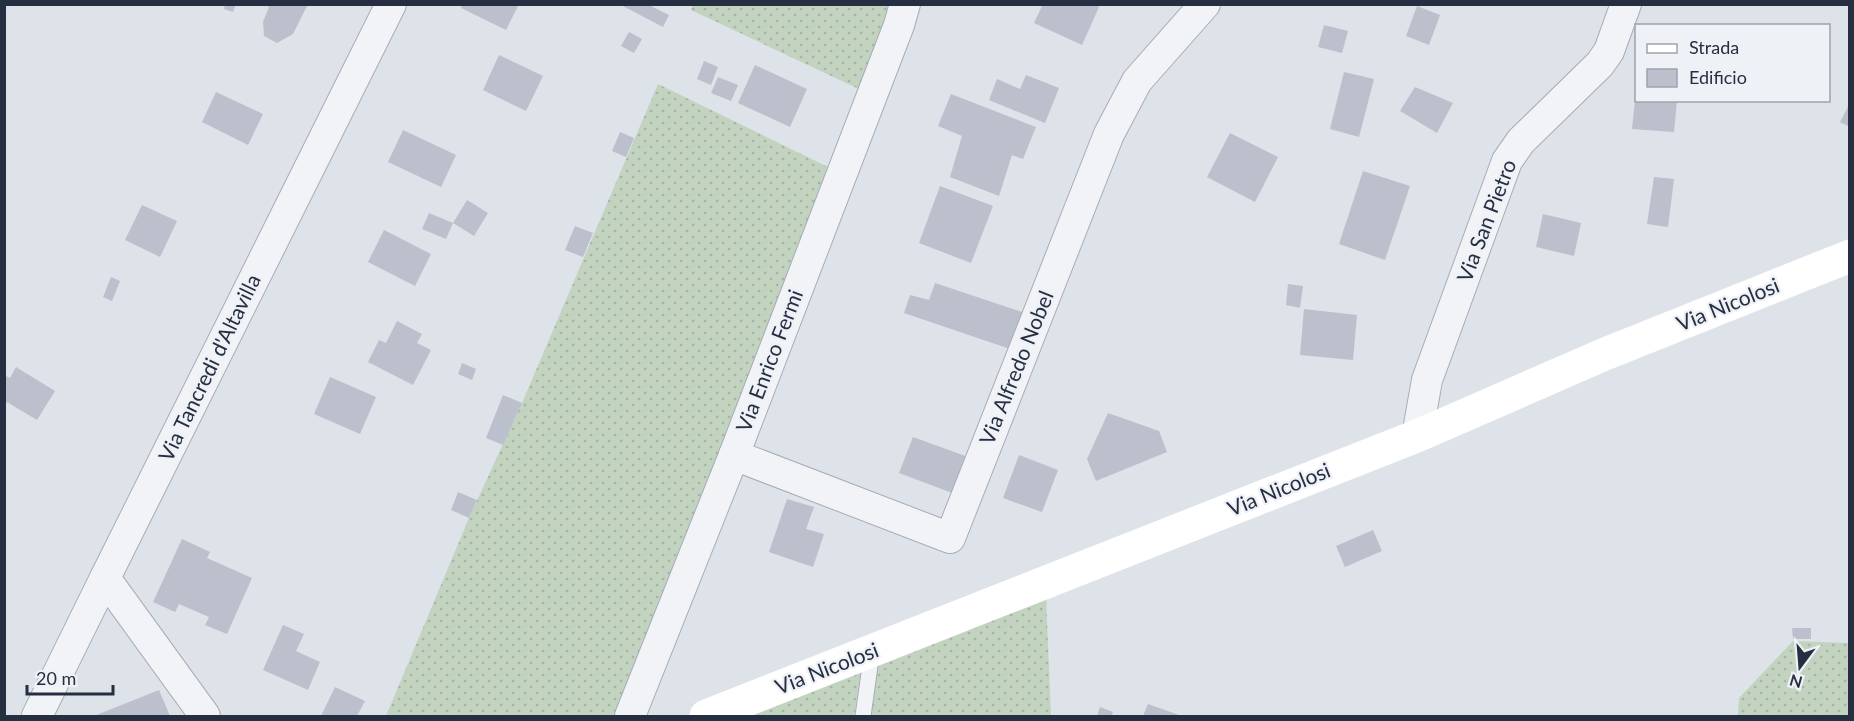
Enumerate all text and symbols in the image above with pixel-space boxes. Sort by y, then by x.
legend [1635,24,1830,102]
text: Strada [1689,36,1739,58]
text: Edificio [1689,66,1747,88]
street label: Via San Pietro [1451,156,1520,285]
street label: Via Tancredi d'Altavilla [152,270,265,465]
street label: Via Nicolosi [1672,272,1783,336]
street label: Via Enrico Fermi [730,286,807,435]
street label: Via Alfredo Nobel [973,287,1058,448]
street label: Via Nicolosi [1223,457,1334,521]
street label: Via Nicolosi [771,636,882,699]
north arrow [1770,637,1830,697]
scale bar [27,658,112,696]
text: 20 m [36,667,76,689]
text: N [1787,671,1804,693]

